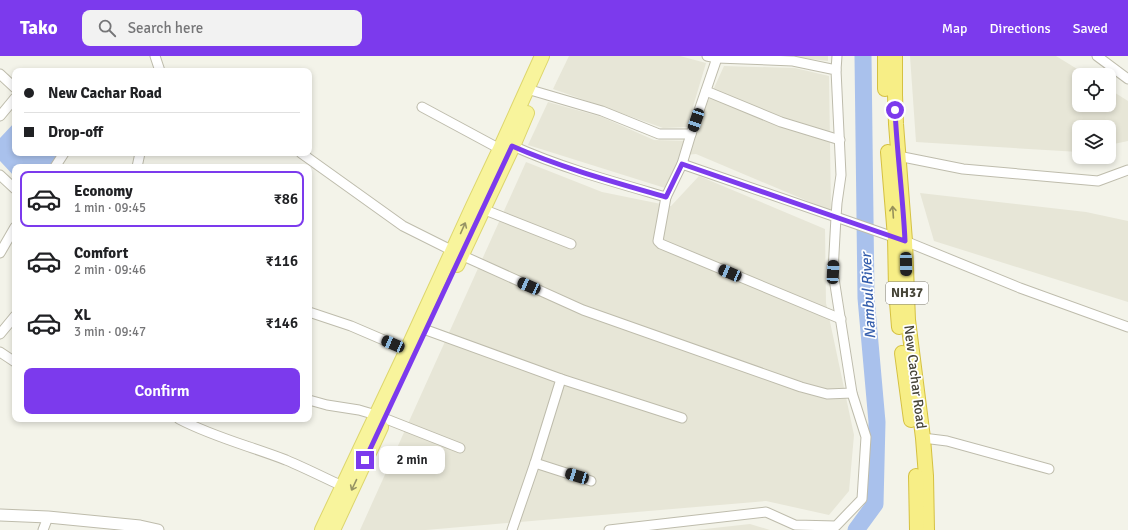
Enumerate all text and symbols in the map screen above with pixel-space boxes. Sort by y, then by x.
search box [82,10,362,46]
text: Tako [20,16,58,40]
icon: search [96,17,118,39]
text: Search here [128,19,203,37]
text: Map [942,20,968,37]
text: Directions [990,20,1051,37]
text: Saved [1073,20,1108,37]
map controls [1072,68,1116,164]
button: locate [1072,68,1116,112]
text: New Cachar Road [48,84,162,102]
route start [886,101,904,119]
car [686,107,706,133]
button: layers [1072,120,1116,164]
text: Drop-off [48,123,103,141]
icon: car [26,181,62,217]
text: Economy [74,182,133,200]
text: ₹86 [274,190,298,208]
text: 1 min · 09:45 [74,200,146,216]
one-way arrow [889,206,896,219]
one-way arrow [459,223,467,235]
icon: car [26,243,62,279]
text: Comfort [74,244,128,262]
water label: Nambul River [857,250,879,339]
text: ₹116 [266,252,298,270]
car [900,252,912,276]
car [826,260,840,284]
text: 2 min · 09:46 [74,262,146,278]
car [717,263,743,283]
car [516,276,542,296]
road number: NH37 [886,282,928,304]
icon: car [26,305,62,341]
text: XL [74,306,91,324]
text: ₹146 [266,314,298,332]
text: 3 min · 09:47 [74,324,146,340]
street label: New Cachar Road [900,324,930,430]
car [380,334,406,354]
button: Confirm [24,368,300,414]
callout: 2 min [379,446,445,474]
route end [356,451,374,469]
text: 2 min [396,452,428,468]
car [564,467,590,485]
one-way arrow [350,479,357,491]

